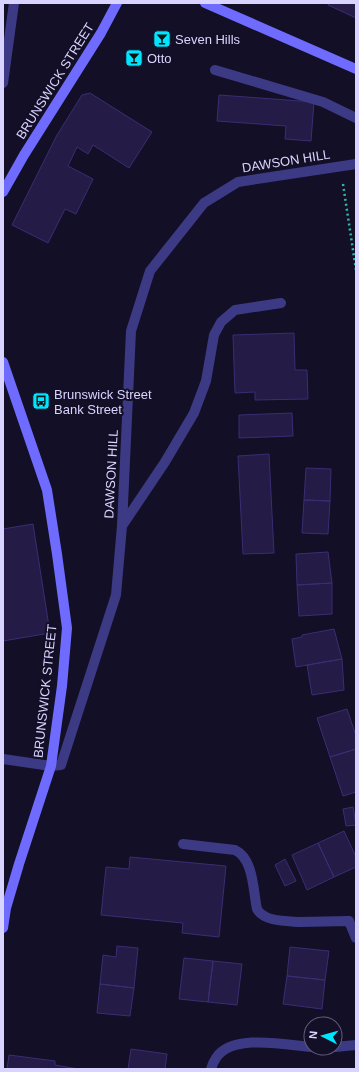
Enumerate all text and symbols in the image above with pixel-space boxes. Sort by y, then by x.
street label: BRUNSWICK STREET [13,20,97,142]
bar icon: Seven Hills [152,29,172,49]
place label: Seven Hills [175,32,241,47]
bar icon: Otto [124,48,144,68]
place label: Otto [147,51,172,66]
street label: DAWSON HILL [241,147,331,175]
place label: Brunswick Street Bank Street [54,387,152,417]
bus stop icon: Brunswick Street Bank Street [31,391,51,411]
street label: DAWSON HILL [101,429,121,519]
street label: BRUNSWICK STREET [31,623,59,759]
north arrow [303,1016,343,1056]
text: N [307,1030,319,1040]

